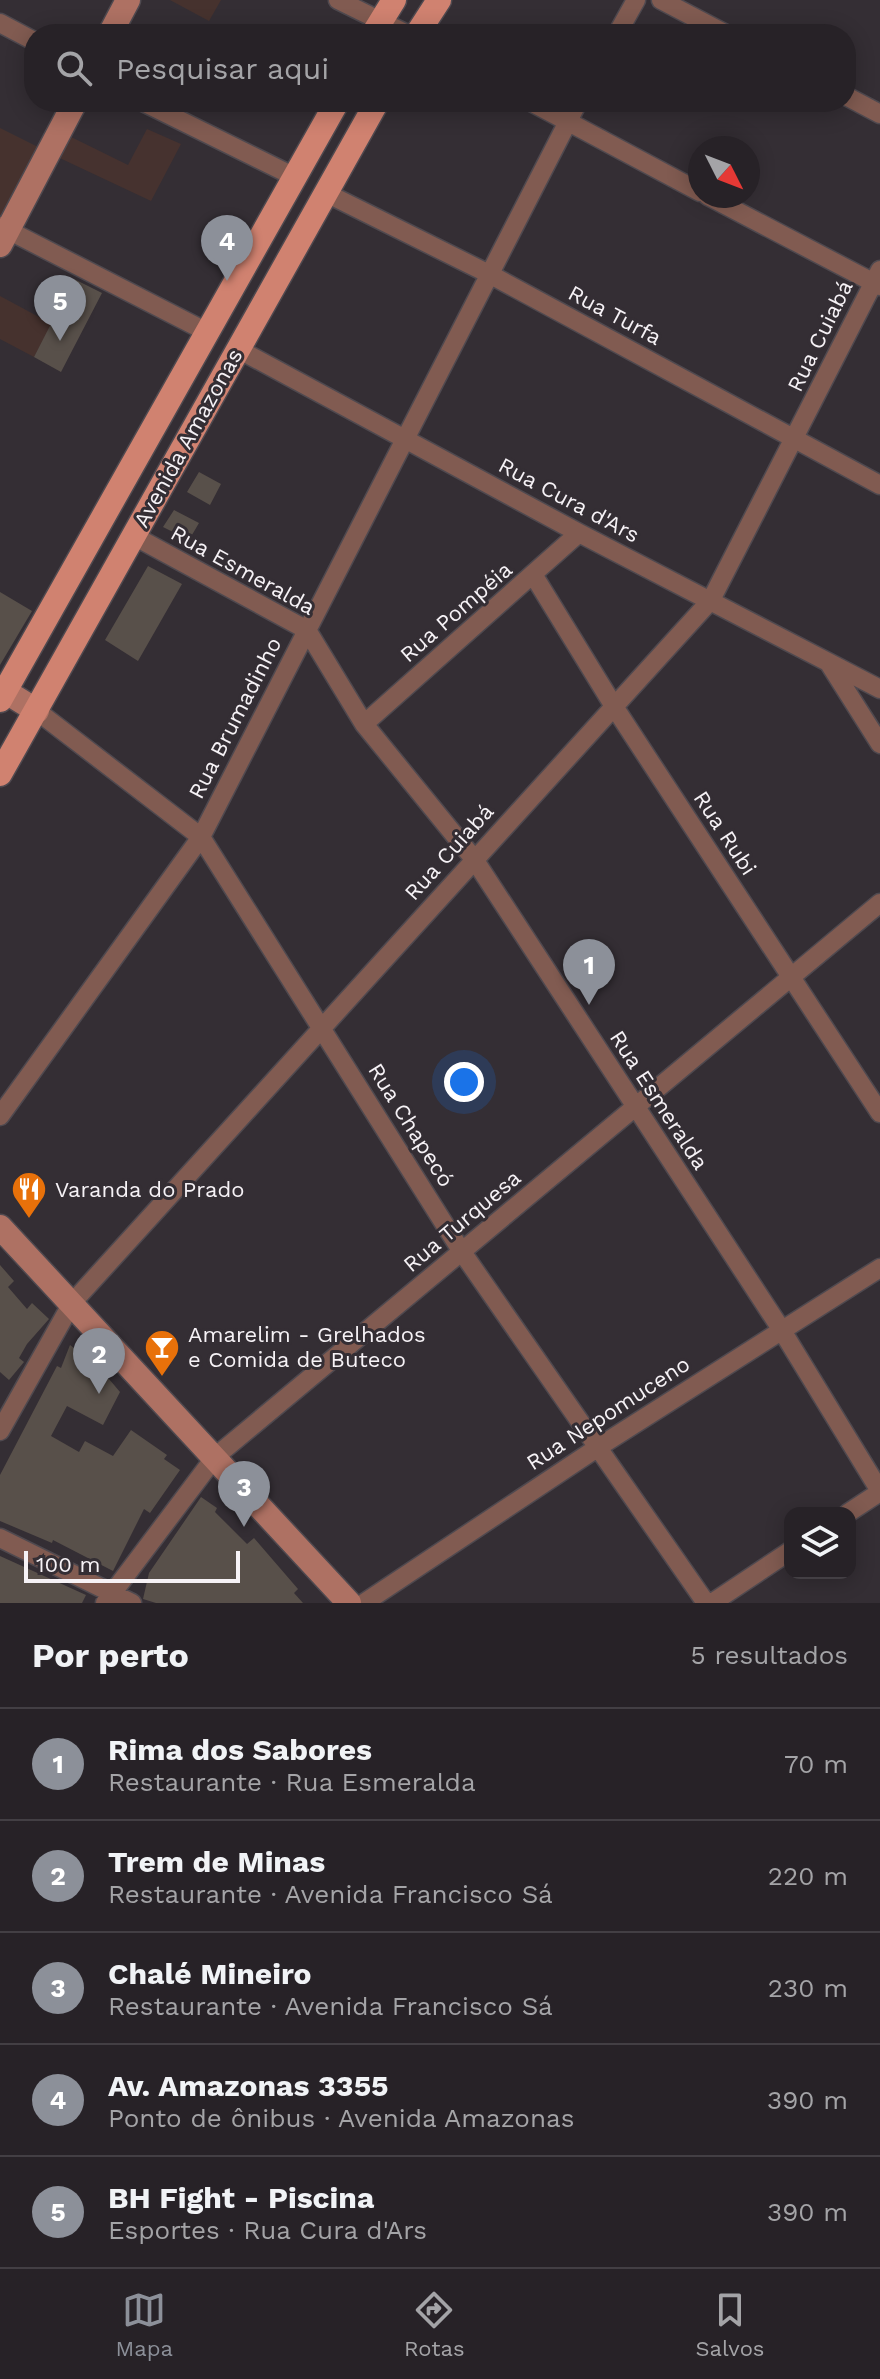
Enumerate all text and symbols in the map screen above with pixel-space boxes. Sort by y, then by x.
search box [24,24,856,112]
icon: search [52,46,96,90]
text: Pesquisar aqui [116,51,329,86]
north arrow [688,136,760,208]
pin: 4 [201,215,253,281]
pin: 5 [34,275,86,341]
street label: Rua Cuiabá [782,276,858,396]
street label: Rua Turfa [564,280,666,350]
street label: Avenida Amazonas [129,344,247,532]
street label: Rua Cura d'Ars [494,452,644,548]
street label: Rua Esmeralda [167,520,319,620]
street label: Rua Pompéia [395,557,517,667]
street label: Rua Brumadinho [183,633,287,803]
street label: Rua Rubi [689,786,761,880]
street label: Rua Cuiabá [399,799,499,905]
pin: 1 [563,939,615,1005]
street label: Rua Esmeralda [605,1026,713,1174]
street label: Rua Chapecó [363,1059,459,1191]
your location [444,1062,484,1102]
street label: Rua Turquesa [398,1165,526,1277]
restaurant icon: Varanda do Prado [10,1170,48,1220]
place label: Varanda do Prado [55,1177,244,1202]
place label: Amarelim - Grelhados e Comida de Buteco [188,1322,426,1372]
pin: 2 [73,1328,125,1394]
bar icon: Amarelim - Grelhados e Comida de Buteco [143,1328,181,1378]
street label: Rua Nepomuceno [522,1351,694,1475]
pin: 3 [218,1461,270,1527]
map controls [784,1507,856,1579]
button: layers [784,1507,856,1579]
scale bar [24,1547,240,1583]
text: 100 m [36,1552,100,1577]
text: Por perto [32,1635,189,1675]
text: 5 resultados [690,1640,848,1670]
text: Rima dos Sabores [108,1732,372,1767]
text: 1 [52,1749,64,1779]
text: 70 m [784,1749,848,1779]
text: Restaurante · Rua Esmeralda [108,1767,476,1797]
text: Trem de Minas [108,1844,325,1879]
text: 2 [50,1861,66,1891]
text: 220 m [768,1861,848,1891]
text: Restaurante · Avenida Francisco Sá [108,1879,553,1909]
text: Chalé Mineiro [108,1956,312,1991]
text: 3 [50,1973,66,2003]
text: 230 m [768,1973,848,2003]
text: Restaurante · Avenida Francisco Sá [108,1991,553,2021]
text: Av. Amazonas 3355 [108,2068,389,2103]
text: 4 [50,2085,66,2115]
text: 390 m [767,2085,848,2115]
text: Ponto de ônibus · Avenida Amazonas [108,2103,574,2133]
text: BH Fight - Piscina [108,2180,374,2215]
text: 5 [50,2197,66,2227]
text: 390 m [767,2197,848,2227]
text: Esportes · Rua Cura d'Ars [108,2215,427,2245]
tab: Mapa [116,2288,173,2361]
tab: Rotas [404,2288,465,2361]
tab: Salvos [696,2288,764,2361]

